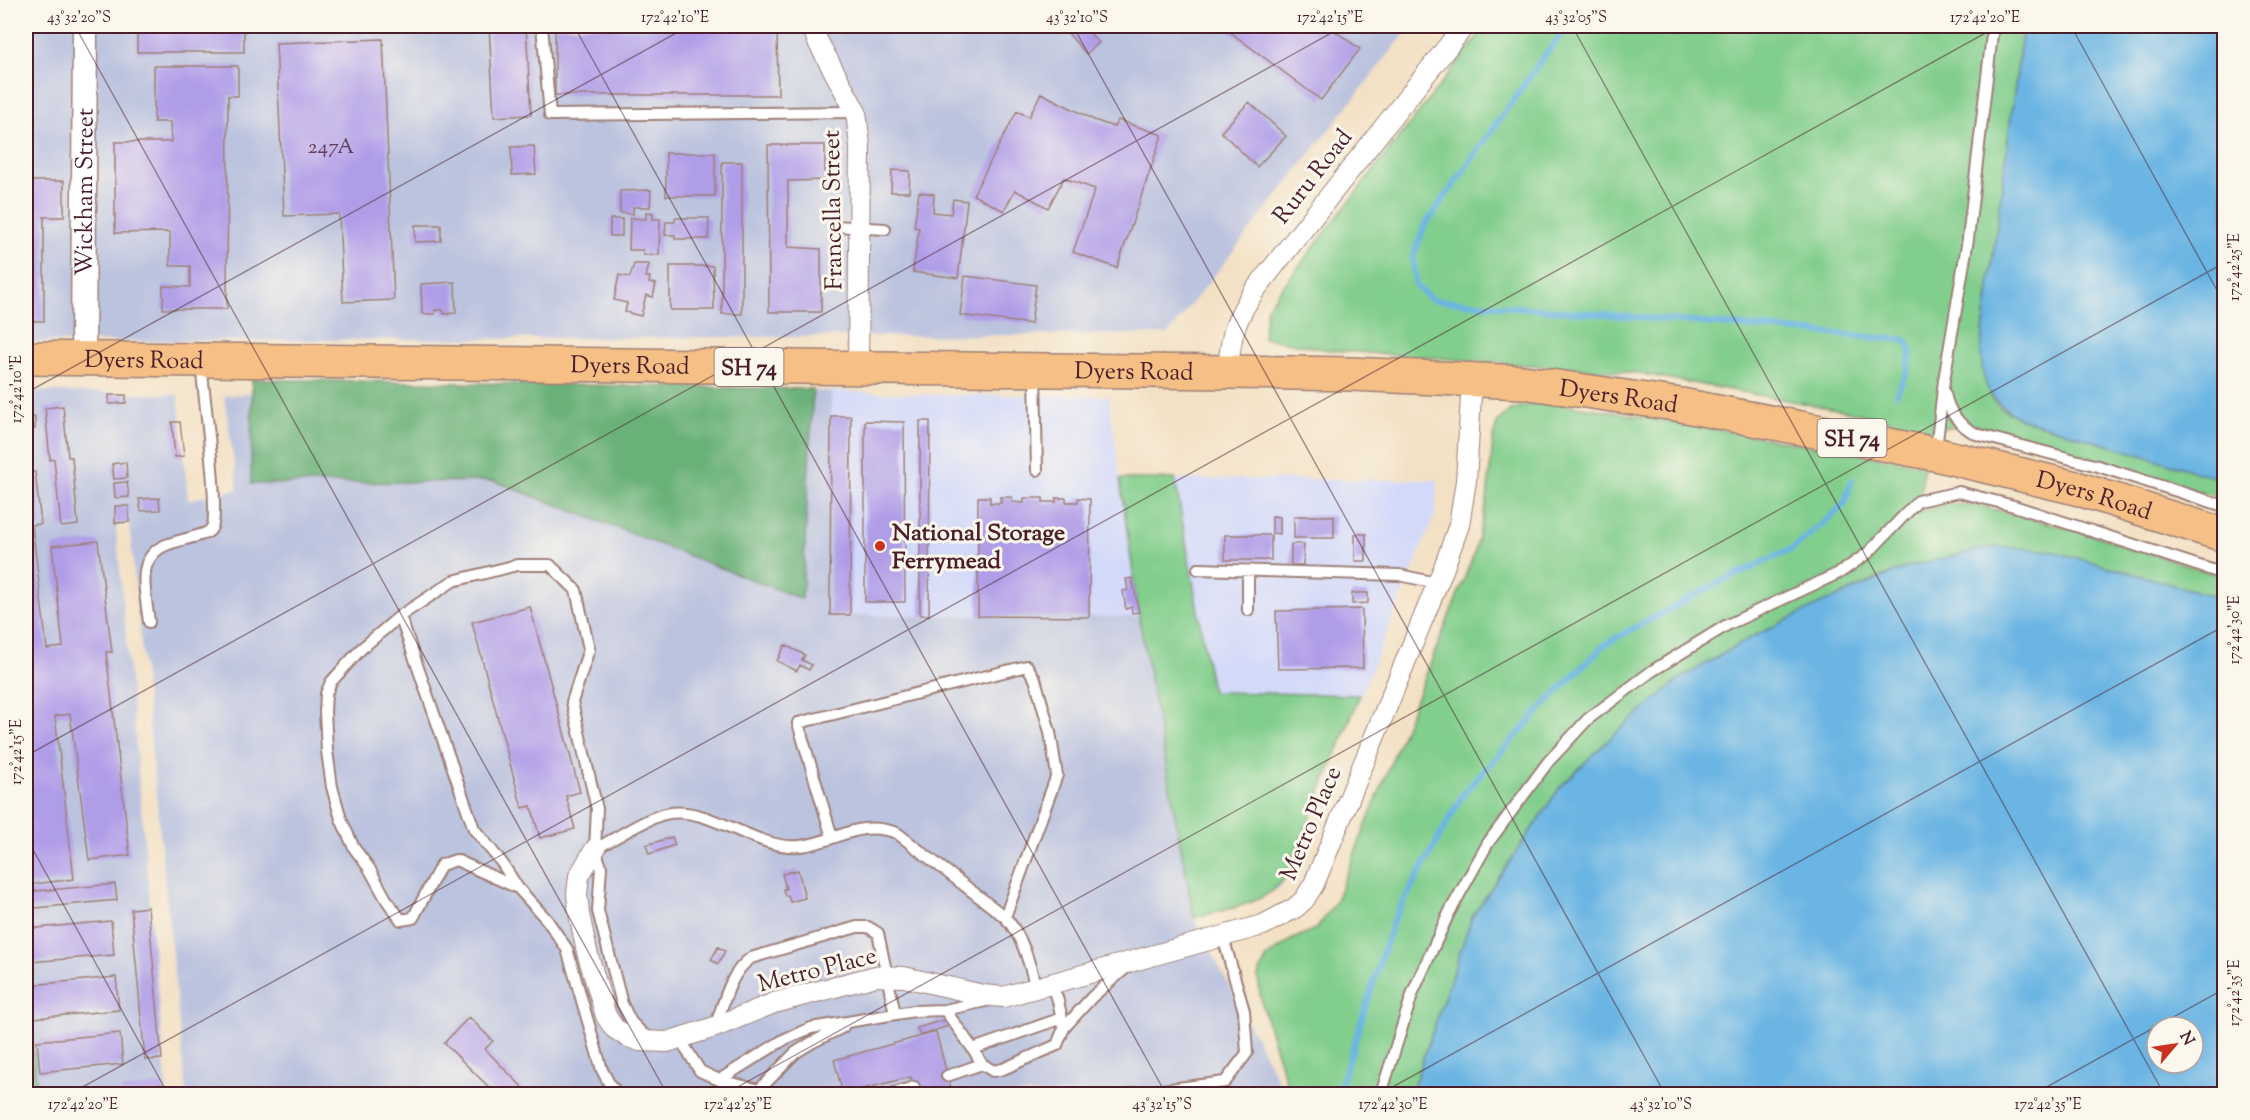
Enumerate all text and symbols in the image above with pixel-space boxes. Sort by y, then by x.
text: 43°32'20"S [47,8,111,29]
text: 172°42'10"E [641,8,709,29]
text: 43°32'10"S [1046,8,1108,29]
text: 172°42'15"E [1297,8,1363,29]
text: 43°32'05"S [1545,8,1607,29]
text: 172°42'20"E [1950,8,2020,29]
street label: Wickham Street [68,108,104,276]
street label: Ruru Road [1266,122,1362,232]
street label: Francella Street [816,129,852,290]
house number: 247A [308,133,354,163]
text: 172°42'25"E [2225,233,2246,301]
street label: Dyers Road [84,344,204,379]
road number: SH 74 [714,348,783,386]
street label: Dyers Road [570,349,690,385]
text: 172°42'10"E [7,355,28,423]
street label: Dyers Road [1074,355,1194,391]
street label: Dyers Road [1557,372,1680,423]
road number: SH 74 [1818,419,1886,457]
street label: Dyers Road [2032,464,2156,530]
place label: National Storage Ferrymead [892,517,1065,579]
marker: National Storage Ferrymead [873,539,887,553]
text: 172°42'30"E [2225,595,2246,665]
text: 172°42'15"E [7,719,28,785]
street label: Metro Place [1273,761,1351,886]
street label: Metro Place [755,940,880,1002]
text: 172°42'35"E [2225,960,2246,1026]
north arrow [2145,1015,2205,1075]
text: N [2173,1028,2199,1050]
text: 172°42'20"E [48,1095,118,1116]
text: 172°42'25"E [704,1095,772,1116]
text: 43°32'15"S [1132,1095,1192,1116]
text: 172°42'30"E [1358,1095,1428,1116]
text: 43°32'10"S [1630,1095,1692,1116]
text: 172°42'35"E [2015,1095,2081,1116]

